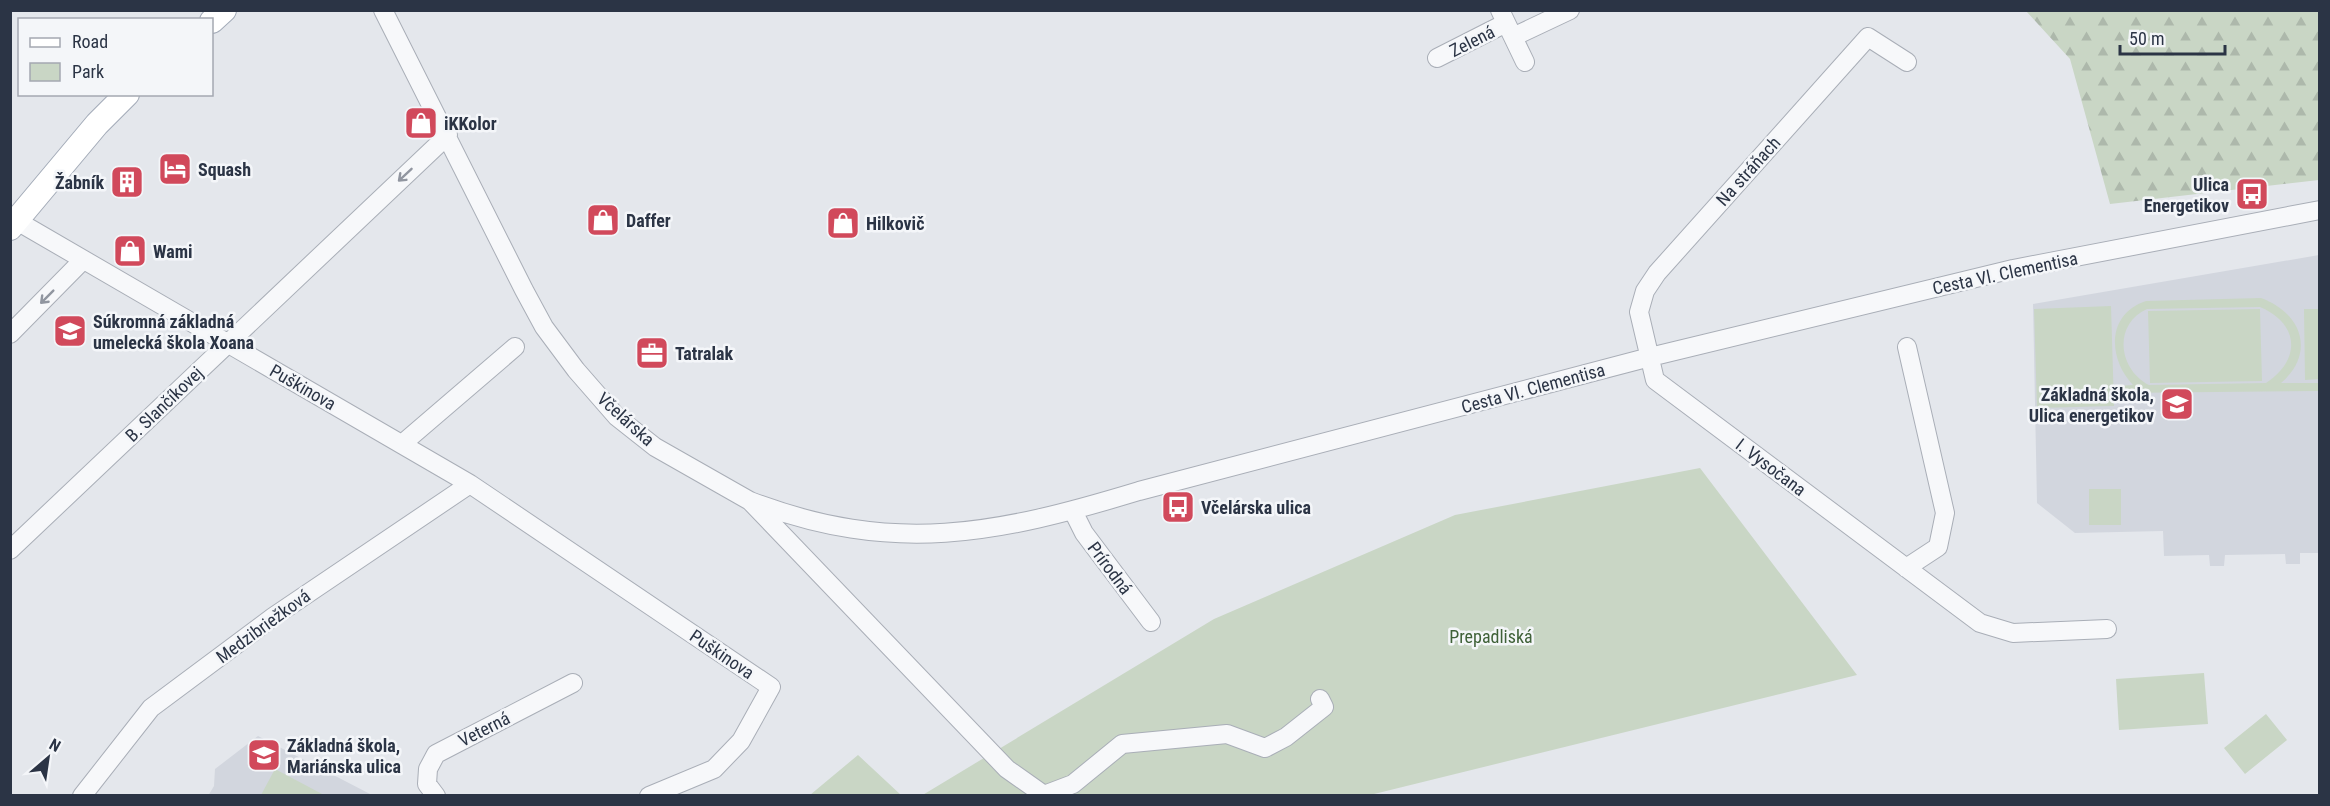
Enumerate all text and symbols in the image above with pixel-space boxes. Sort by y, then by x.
legend [18,18,213,96]
scale bar [2120,18,2225,56]
street label: Zelená [1446,21,1498,61]
text: 50 m [2129,28,2164,49]
text: Road [72,31,108,52]
text: Park [72,61,104,82]
shop icon: iKKolor [403,105,439,141]
place label: iKKolor [444,113,497,134]
street label: Na stráňach [1712,132,1784,210]
hotel icon: Squash [157,151,193,187]
place label: Squash [198,159,251,180]
building icon: Žabník [109,164,145,200]
one-way arrow [398,168,413,182]
place label: Žabník [55,172,104,193]
place label: Ulica Energetikov [2144,174,2229,216]
bus stop icon: Ulica Energetikov [2234,176,2270,212]
shop icon: Daffer [585,202,621,238]
shop icon: Hilkovič [825,205,861,241]
place label: Daffer [626,210,671,231]
place label: Hilkovič [866,213,924,234]
shop icon: Wami [112,233,148,269]
place label: Wami [153,241,193,262]
street label: Cesta Vl. Clementisa [1931,247,2079,299]
one-way arrow [39,289,54,304]
place label: Súkromná základná umelecká škola Xoana [93,311,254,353]
school or university icon: Súkromná základná umelecká škola Xoana [52,313,88,349]
office icon: Tatralak [634,335,670,371]
place label: Tatralak [675,343,733,364]
street label: Cesta Vl. Clementisa [1459,359,1607,417]
street label: Puškinova [266,360,340,414]
street label: B. Slančíkovej [121,362,207,446]
place label: Základná škola, Ulica energetikov [2029,384,2154,426]
school or university icon: Základná škola, Ulica energetikov [2159,386,2195,422]
street label: Včelárska [593,388,659,450]
street label: I. Vysočana [1732,434,1810,500]
bus stop icon: Včelárska ulica [1160,489,1196,525]
place label: Včelárska ulica [1201,497,1311,518]
street label: Prírodná [1083,538,1137,598]
street label: Medzibriežková [212,585,314,667]
street label: Puškinova [686,625,758,683]
park label: Prepadliská [1449,626,1533,647]
street label: Veterná [455,707,513,751]
north arrow [18,728,78,788]
text: N [46,735,64,756]
place label: Základná škola, Mariánska ulica [287,735,401,777]
school or university icon: Základná škola, Mariánska ulica [246,737,282,773]

